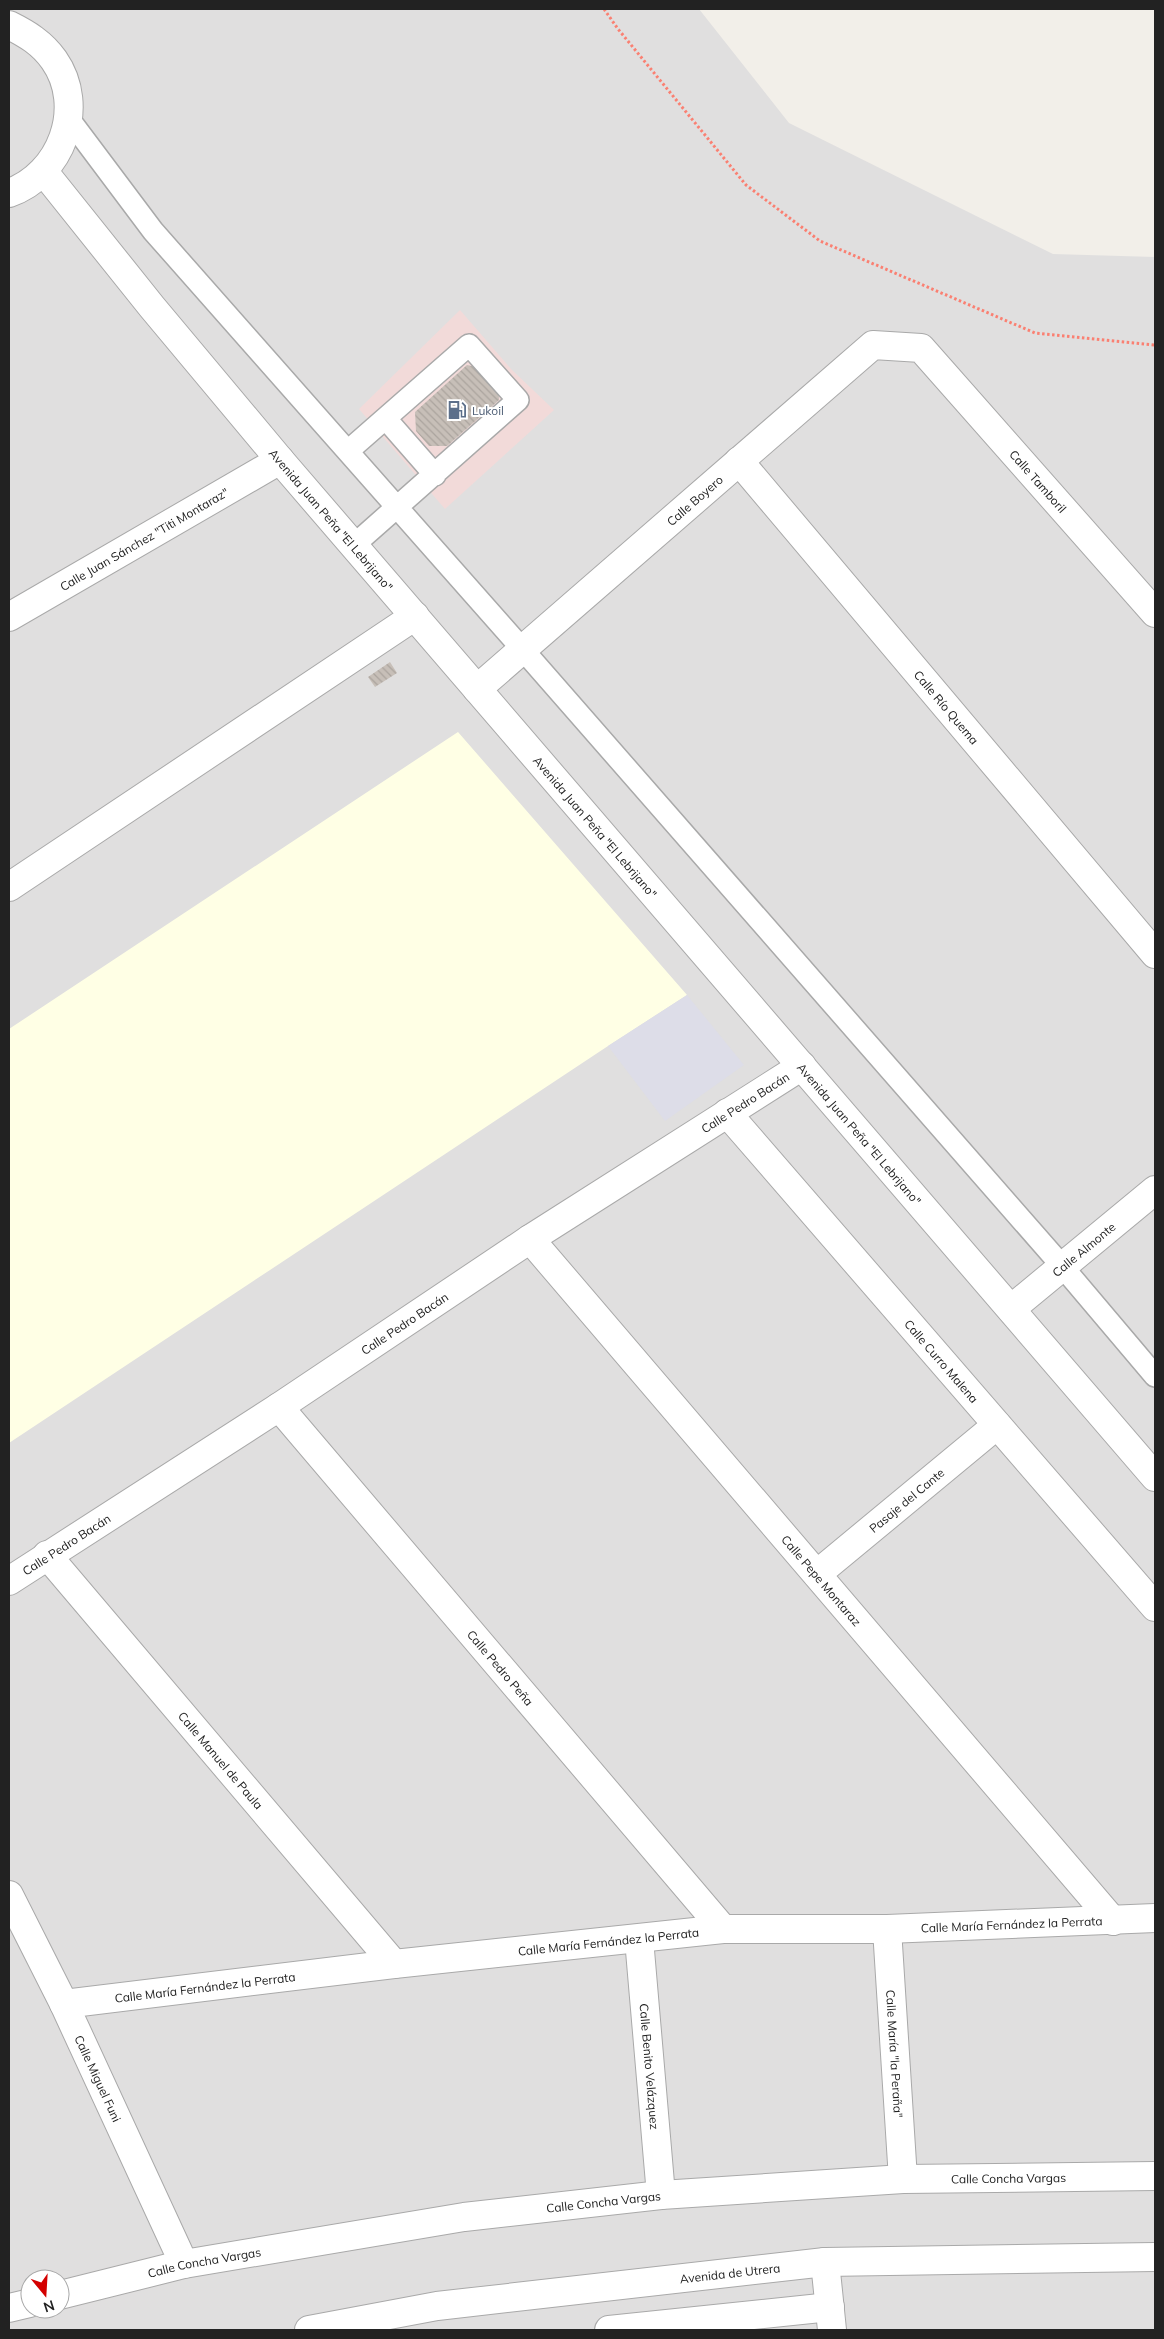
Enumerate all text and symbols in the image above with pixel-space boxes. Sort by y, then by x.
fuel station icon: Lukoil [446,399,468,421]
place label: Lukoil [472,403,504,418]
street label: Avenida Juan Peña "El Lebrijano" [266,446,396,594]
street label: Calle Tamboril [1007,446,1070,515]
street label: Calle Boyero [663,472,726,529]
street label: Calle Juan Sánchez "Titi Montaraz" [57,484,231,594]
street label: Calle Río Quema [911,667,982,747]
street label: Avenida Juan Peña "El Lebrijano" [530,753,661,901]
street label: Avenida Juan Peña "El Lebrijano" [794,1060,925,1208]
street label: Calle Pedro Bacán [698,1069,792,1136]
street label: Calle Almonte [1049,1219,1118,1280]
street label: Calle Pedro Bacán [358,1289,451,1358]
street label: Calle Curro Malena [902,1316,982,1406]
street label: Pasaje del Cante [866,1465,947,1535]
street label: Calle Pedro Bacán [19,1510,113,1578]
street label: Calle Pepe Montaraz [779,1532,865,1629]
street label: Calle Pedro Peña [464,1627,537,1708]
street label: Calle Manuel de Paula [175,1708,267,1812]
street label: Calle María Fernández la Perrata [920,1913,1103,1935]
street label: Calle María Fernández la Perrata [517,1924,700,1958]
street label: Calle María Fernández la Perrata [114,1969,296,2005]
street label: Calle María "la Peraña" [883,1989,907,2118]
street label: Calle Benito Velázquez [637,2003,663,2130]
street label: Calle Miguel Funi [72,2033,125,2124]
street label: Calle Concha Vargas [951,2170,1066,2186]
street label: Calle Concha Vargas [545,2188,662,2215]
street label: Calle Concha Vargas [146,2244,262,2280]
street label: Avenida de Utrera [679,2260,781,2286]
north arrow [20,2269,70,2319]
text: N [41,2296,57,2317]

